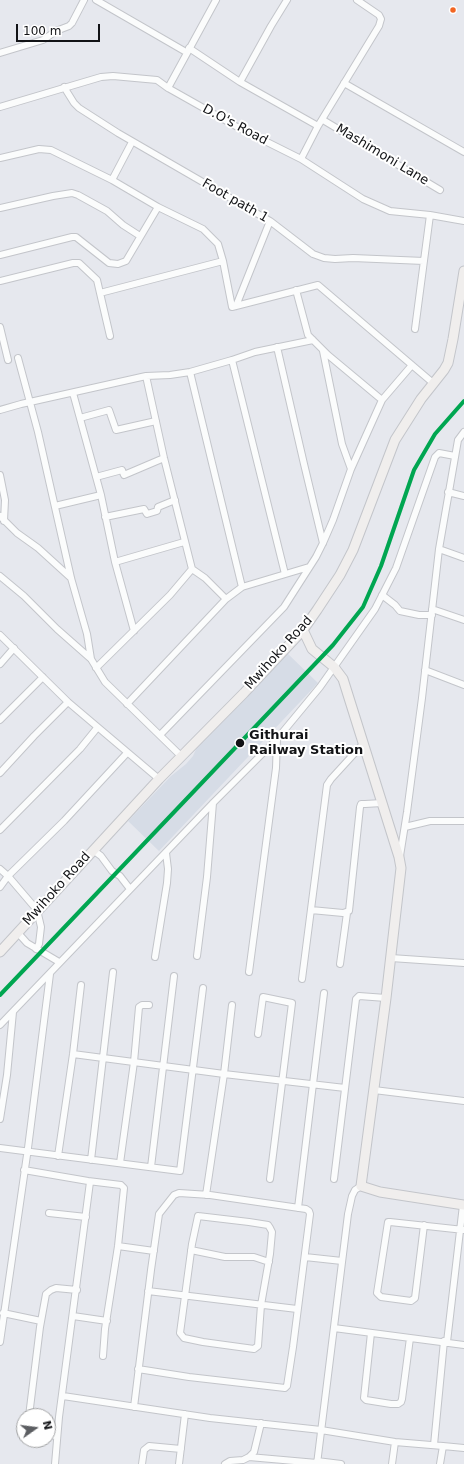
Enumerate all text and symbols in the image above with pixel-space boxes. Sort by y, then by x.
unlabelled marker [448,5,458,15]
scale bar [18,16,102,42]
text: 100 m [23,24,61,38]
street label: D.O's Road [200,101,270,149]
street label: Mashimoni Lane [333,121,431,189]
street label: Foot path 1 [199,176,271,226]
street label: Mwihoko Road [242,613,316,693]
place label: Githurai Railway Station [249,728,363,759]
marker: Githurai Railway Station [234,737,246,749]
street label: Mwihoko Road [20,849,94,929]
north arrow [16,1408,56,1448]
text: N [40,1419,55,1431]

